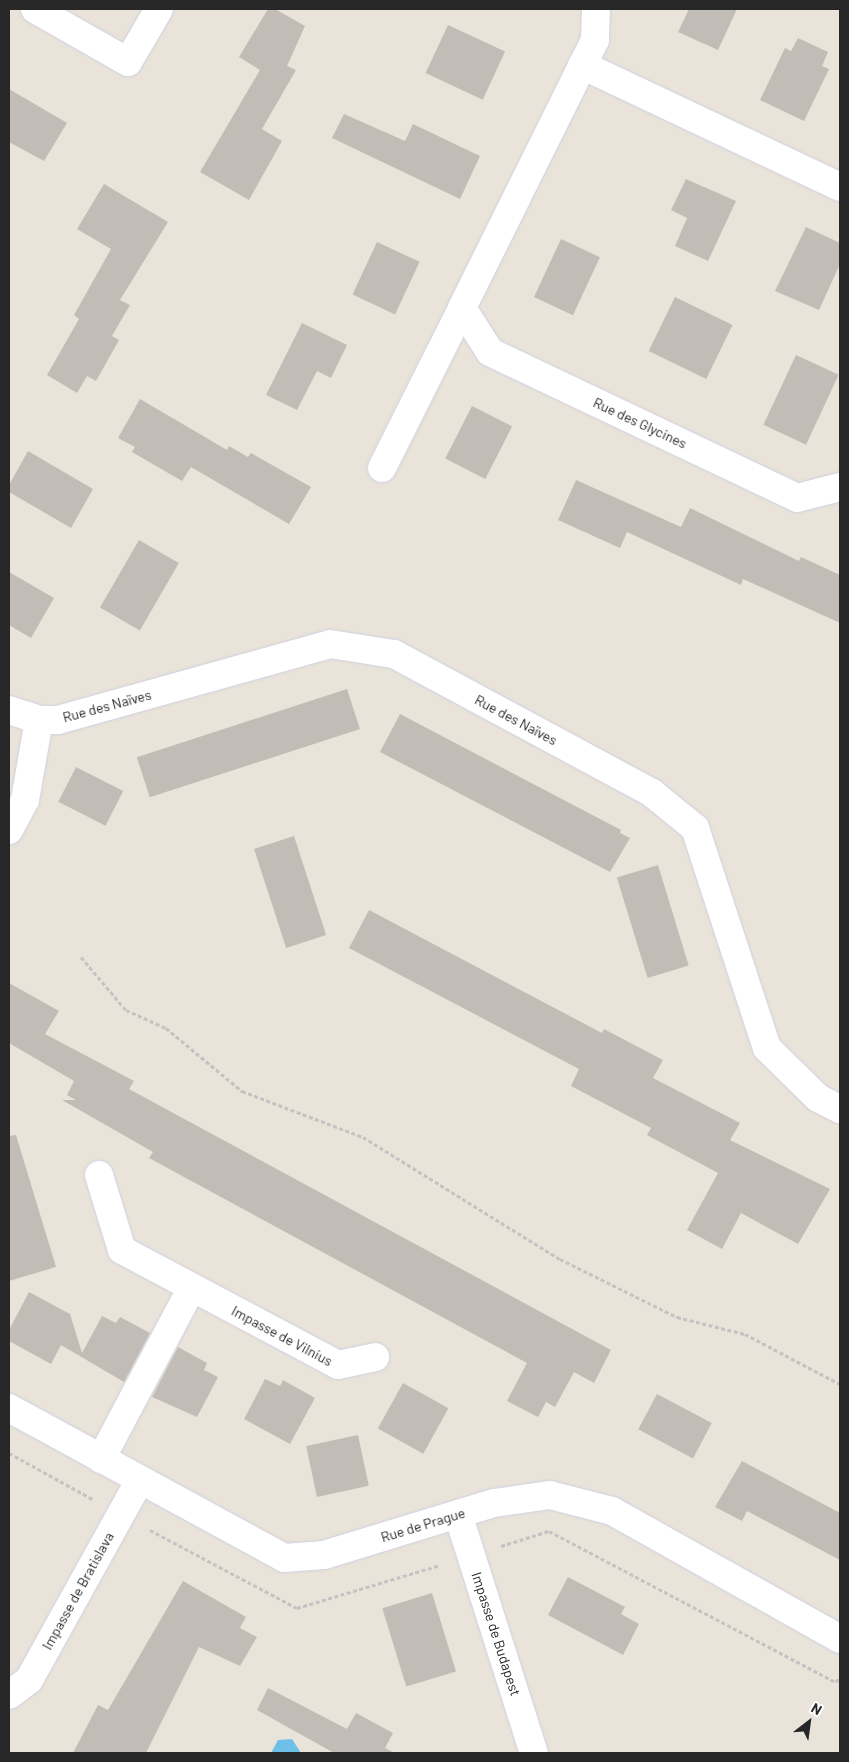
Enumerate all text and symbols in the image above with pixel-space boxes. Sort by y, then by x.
street label: Rue des Glycines [591,394,689,452]
street label: Rue des Naïves [61,686,153,726]
street label: Rue des Naïves [472,691,560,749]
street label: Impasse de Vilnius [229,1302,335,1370]
street label: Rue de Prague [379,1504,467,1546]
street label: Impasse de Bratislava [39,1529,117,1653]
street label: Impasse de Budapest [468,1570,524,1698]
north arrow [784,1697,834,1747]
text: N [808,1699,825,1718]

